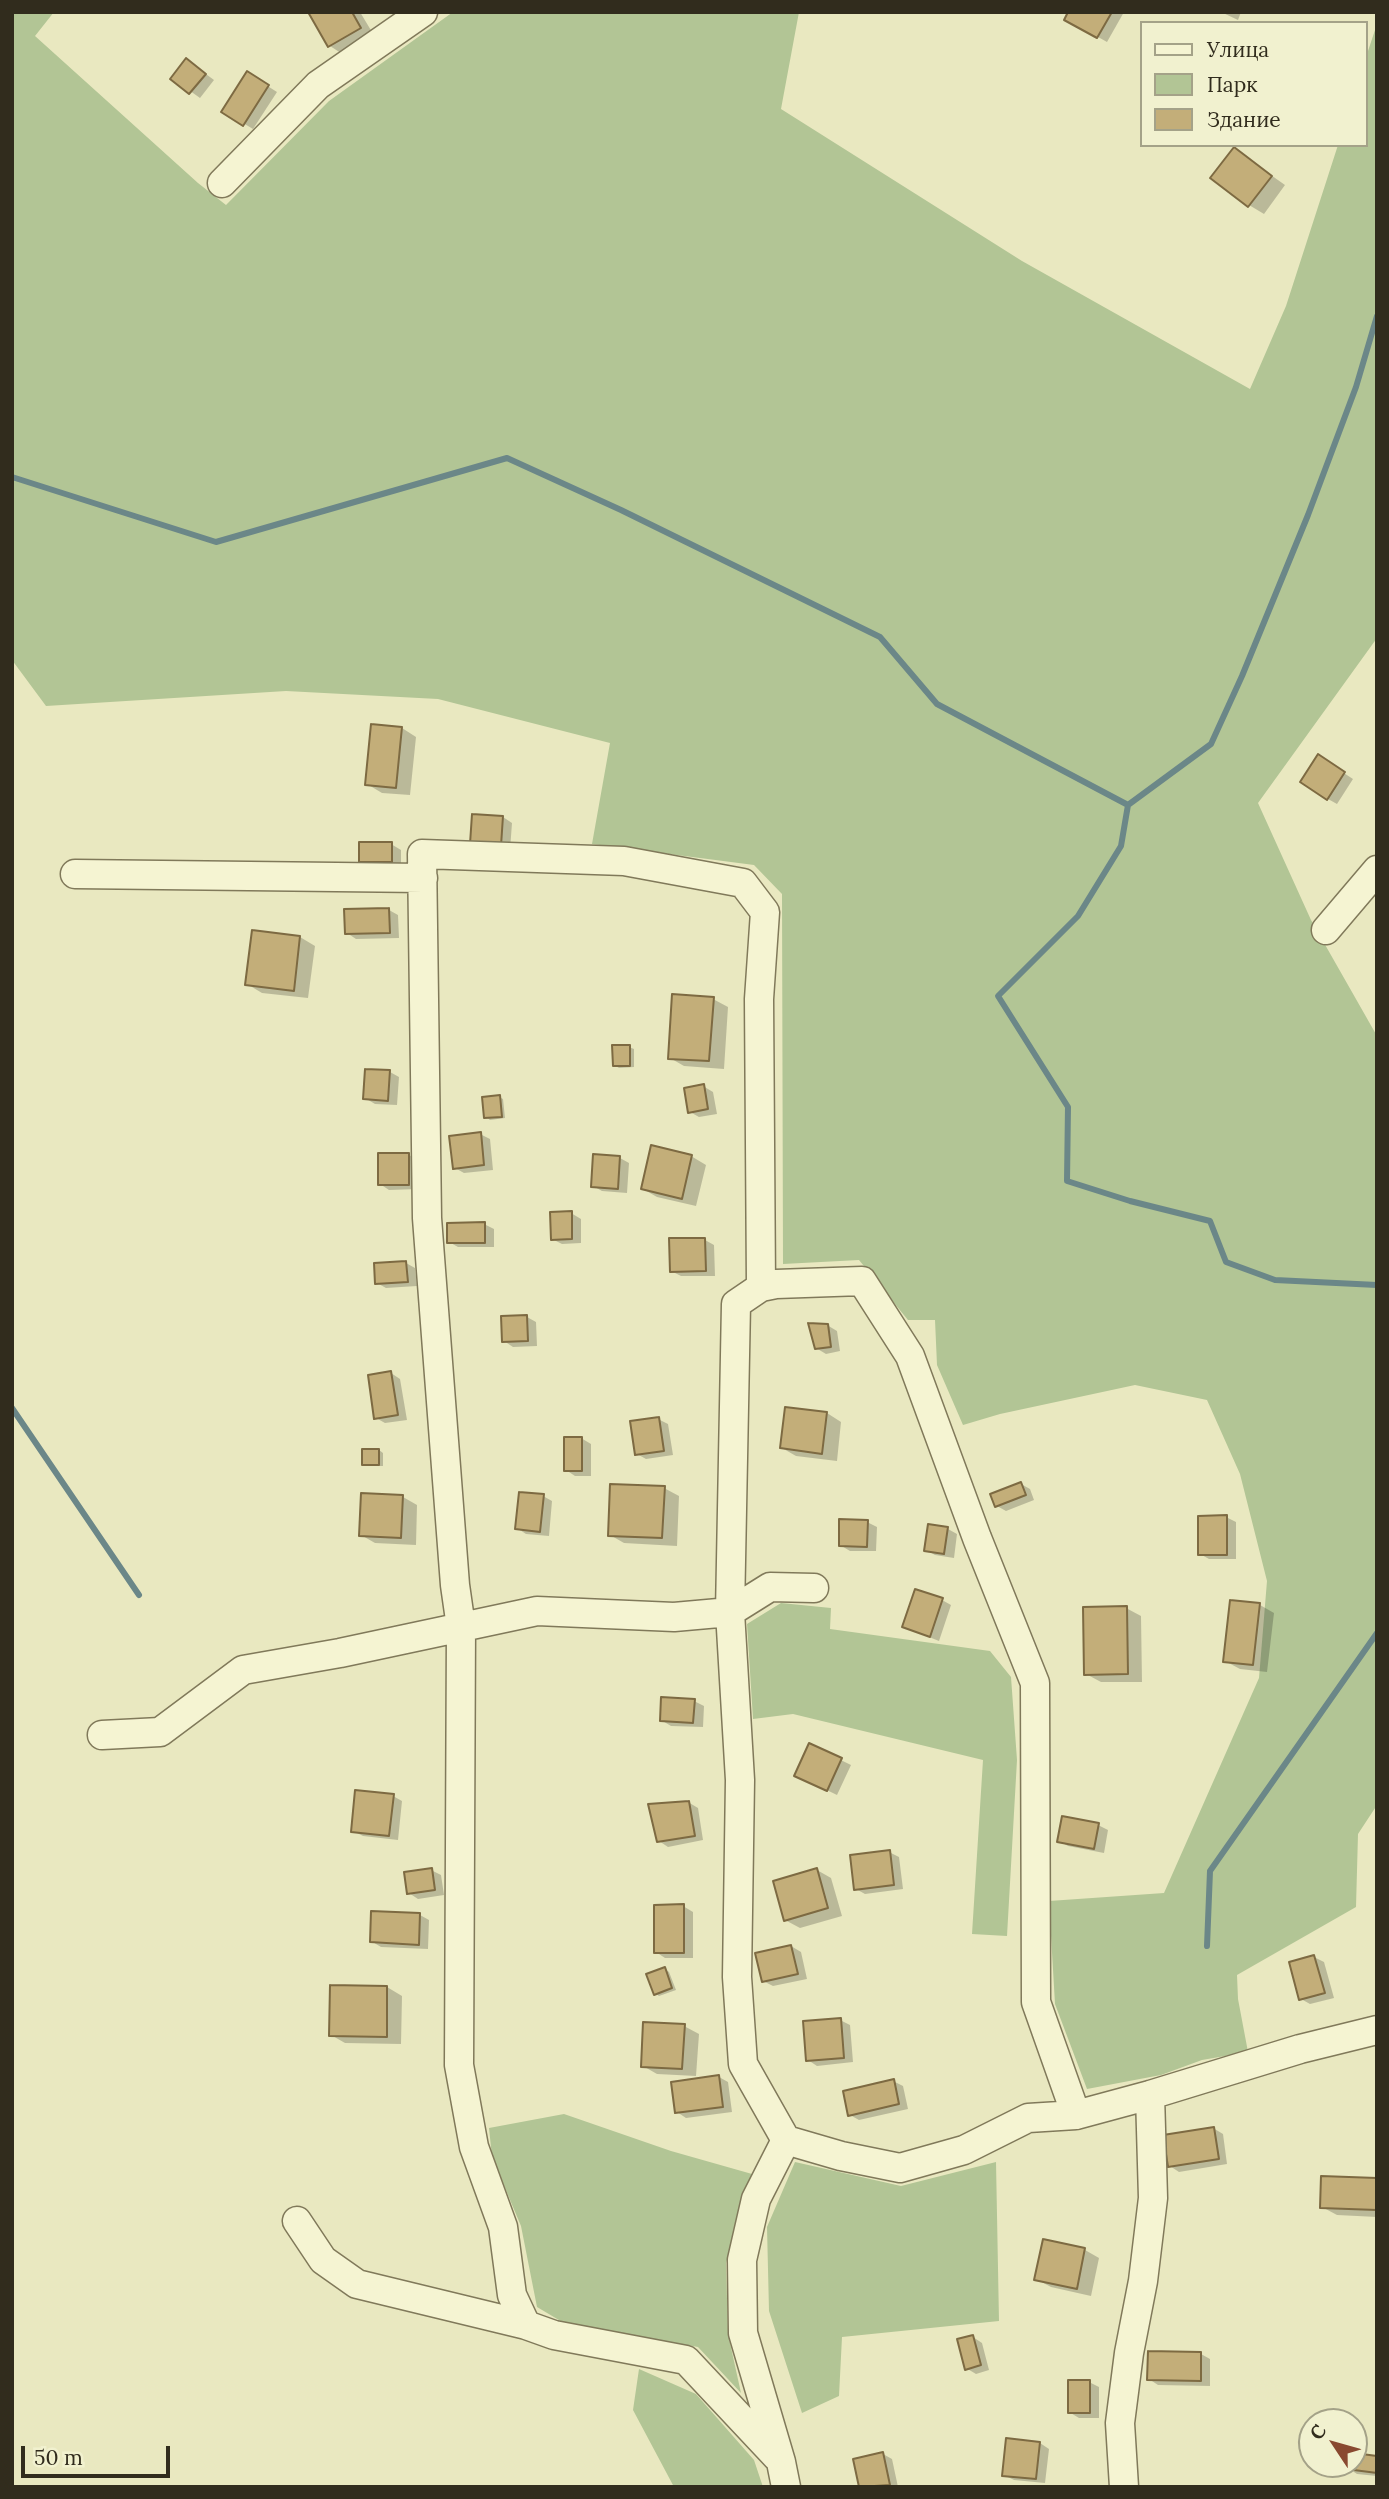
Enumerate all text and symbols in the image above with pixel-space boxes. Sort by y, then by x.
legend [1140,21,1368,147]
text: Улица [1207,36,1269,63]
text: Парк [1207,71,1257,98]
text: Здание [1207,106,1281,133]
north arrow [1298,2408,1368,2478]
text: С [1304,2419,1331,2444]
scale bar [24,2432,173,2476]
text: 50 m [34,2444,83,2471]

